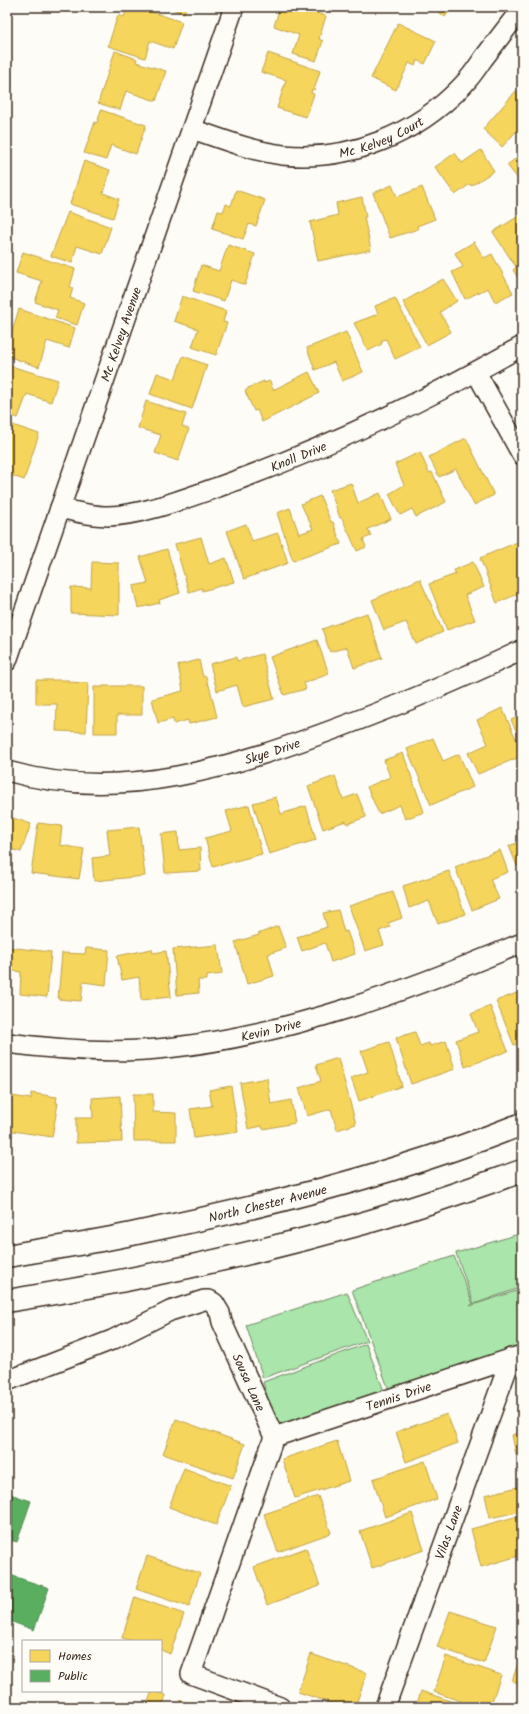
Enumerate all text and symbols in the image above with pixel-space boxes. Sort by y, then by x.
street label: Mc Kelvey Court [337,111,429,165]
street label: Mc Kelvey Avenue [96,284,148,385]
street label: Knoll Drive [268,436,330,478]
street label: Skye Drive [242,733,303,771]
street label: Kevin Drive [239,1014,304,1048]
street label: North Chester Avenue [207,1180,330,1229]
street label: Sousa Lane [225,1350,270,1415]
street label: Tennis Drive [363,1377,434,1418]
street label: Vilas Lane [430,1502,469,1563]
legend [22,1640,162,1692]
text: Homes [58,1647,92,1666]
text: Public [58,1667,88,1686]

